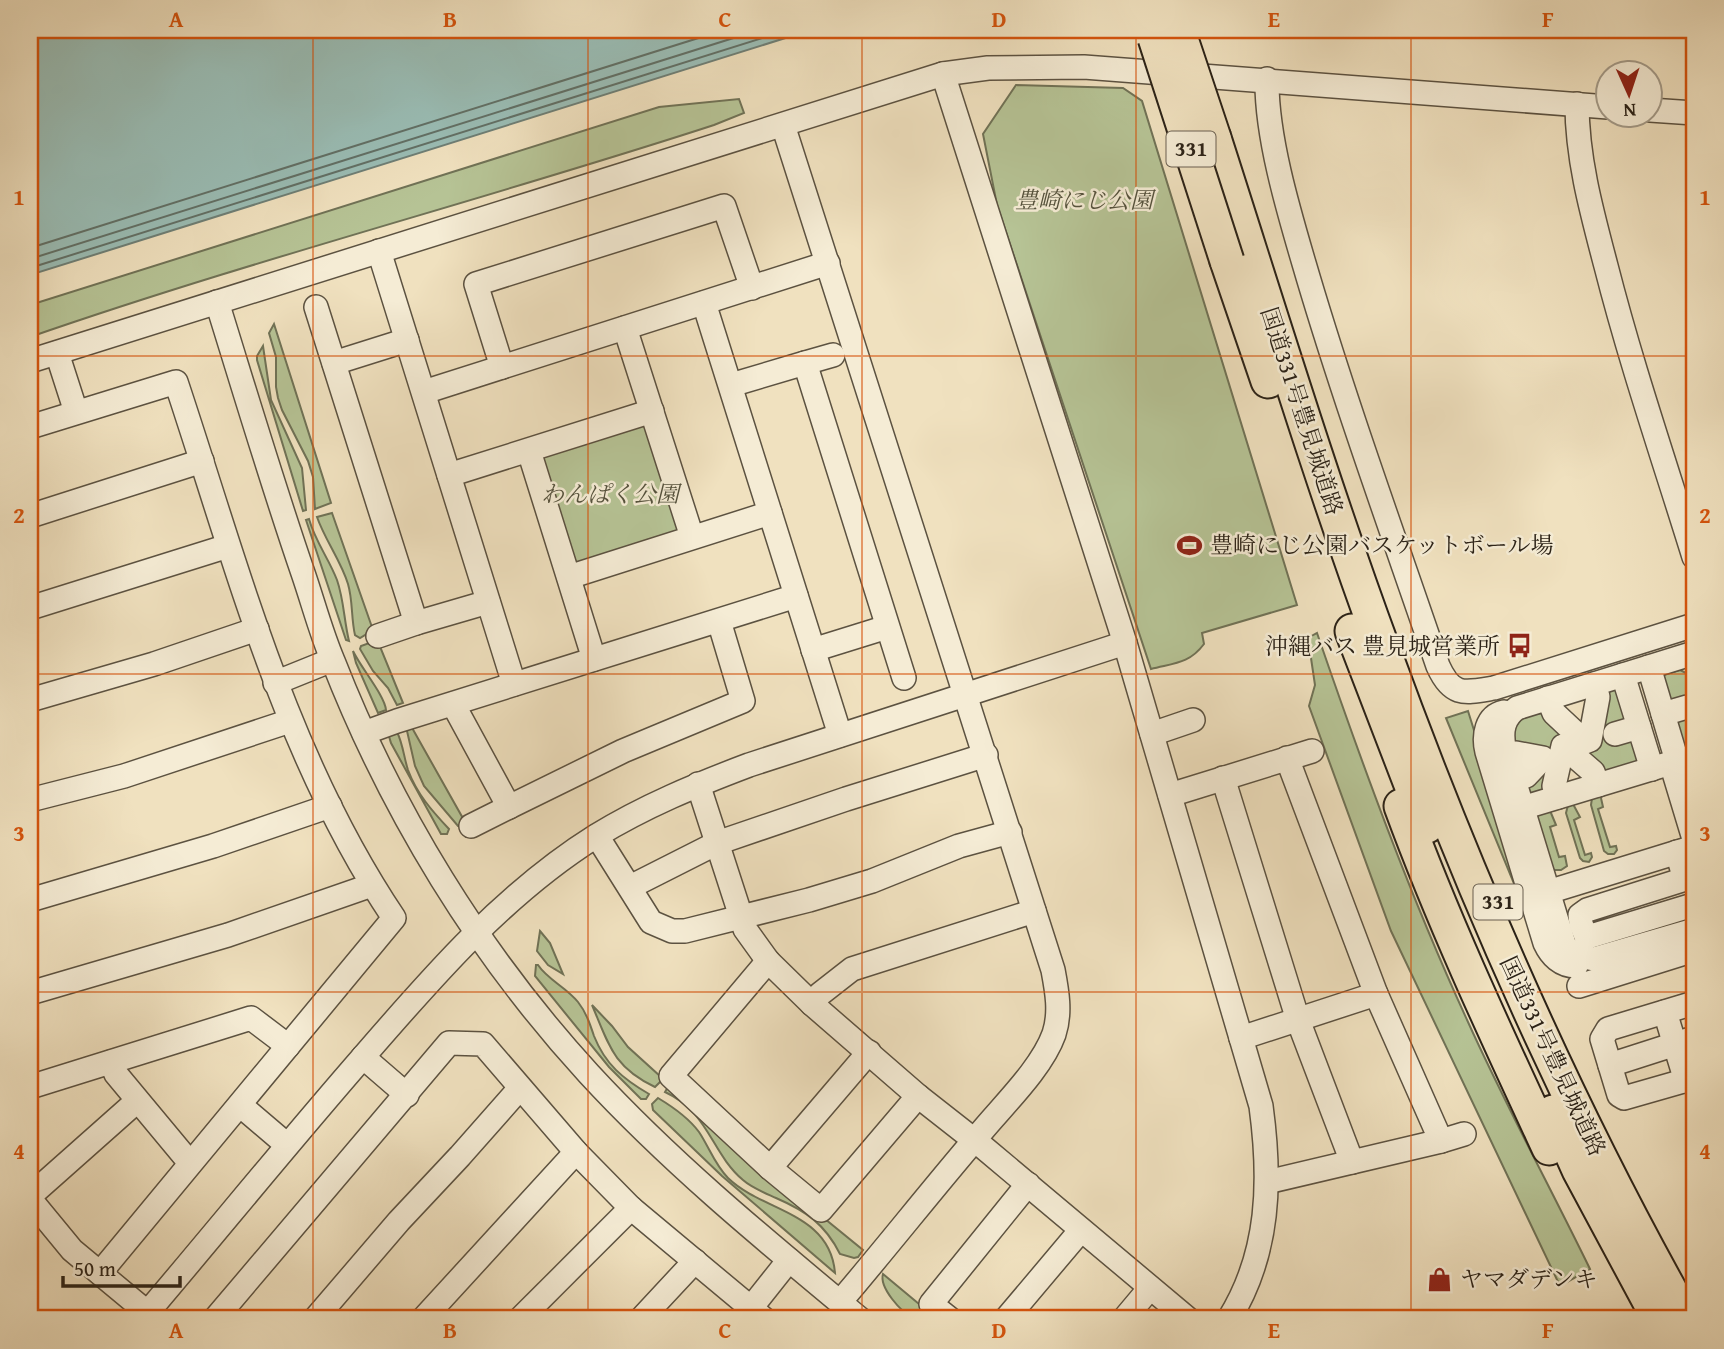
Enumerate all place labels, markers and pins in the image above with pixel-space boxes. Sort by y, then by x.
place label: 豊崎にじ公園バスケットボール場 [1210,528,1553,561]
sports icon: 豊崎にじ公園バスケットボール場 [1176,531,1204,559]
place label: 沖縄バス 豊見城営業所 [1265,629,1500,662]
bus stop icon: 沖縄バス 豊見城営業所 [1506,632,1534,660]
place label: ヤマダデンキ [1460,1262,1598,1295]
shop icon: ヤマダデンキ [1426,1265,1454,1293]

